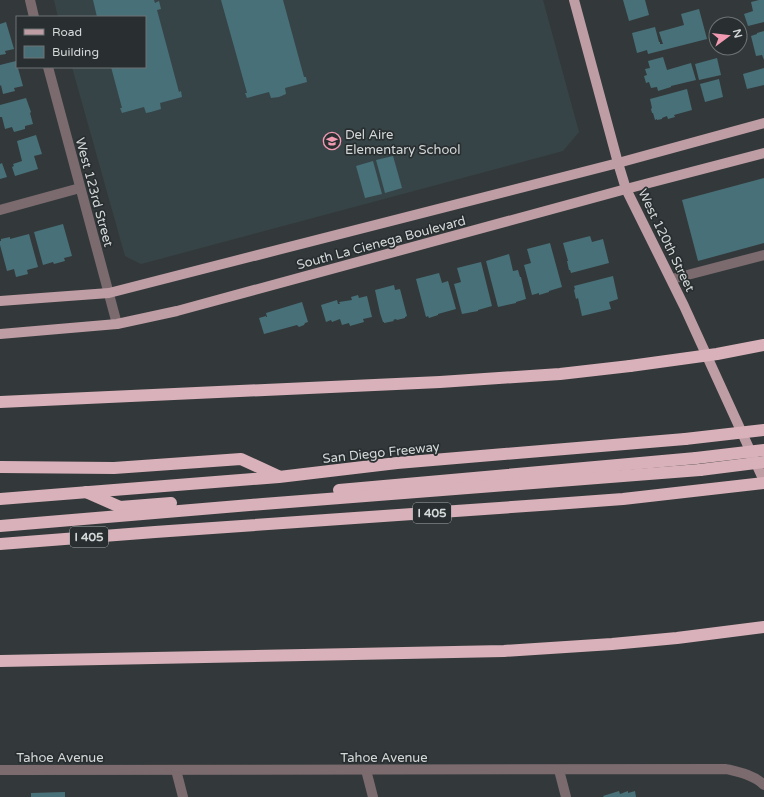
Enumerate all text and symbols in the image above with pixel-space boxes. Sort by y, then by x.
legend [16,16,146,68]
north arrow [708,16,748,56]
text: Road [52,25,82,39]
text: N [730,28,745,39]
text: Building [52,45,99,59]
place label: Del Aire Elementary School [345,127,460,158]
school or university icon: Del Aire Elementary School [322,131,342,151]
street label: West 123rd Street [72,136,116,249]
street label: West 120th Street [634,186,698,294]
street label: South La Cienega Boulevard [295,213,468,273]
street label: San Diego Freeway [322,439,440,467]
road number: I 405 [413,503,451,523]
road number: I 405 [70,527,108,547]
street label: Tahoe Avenue [16,750,104,766]
street label: Tahoe Avenue [340,750,428,766]

